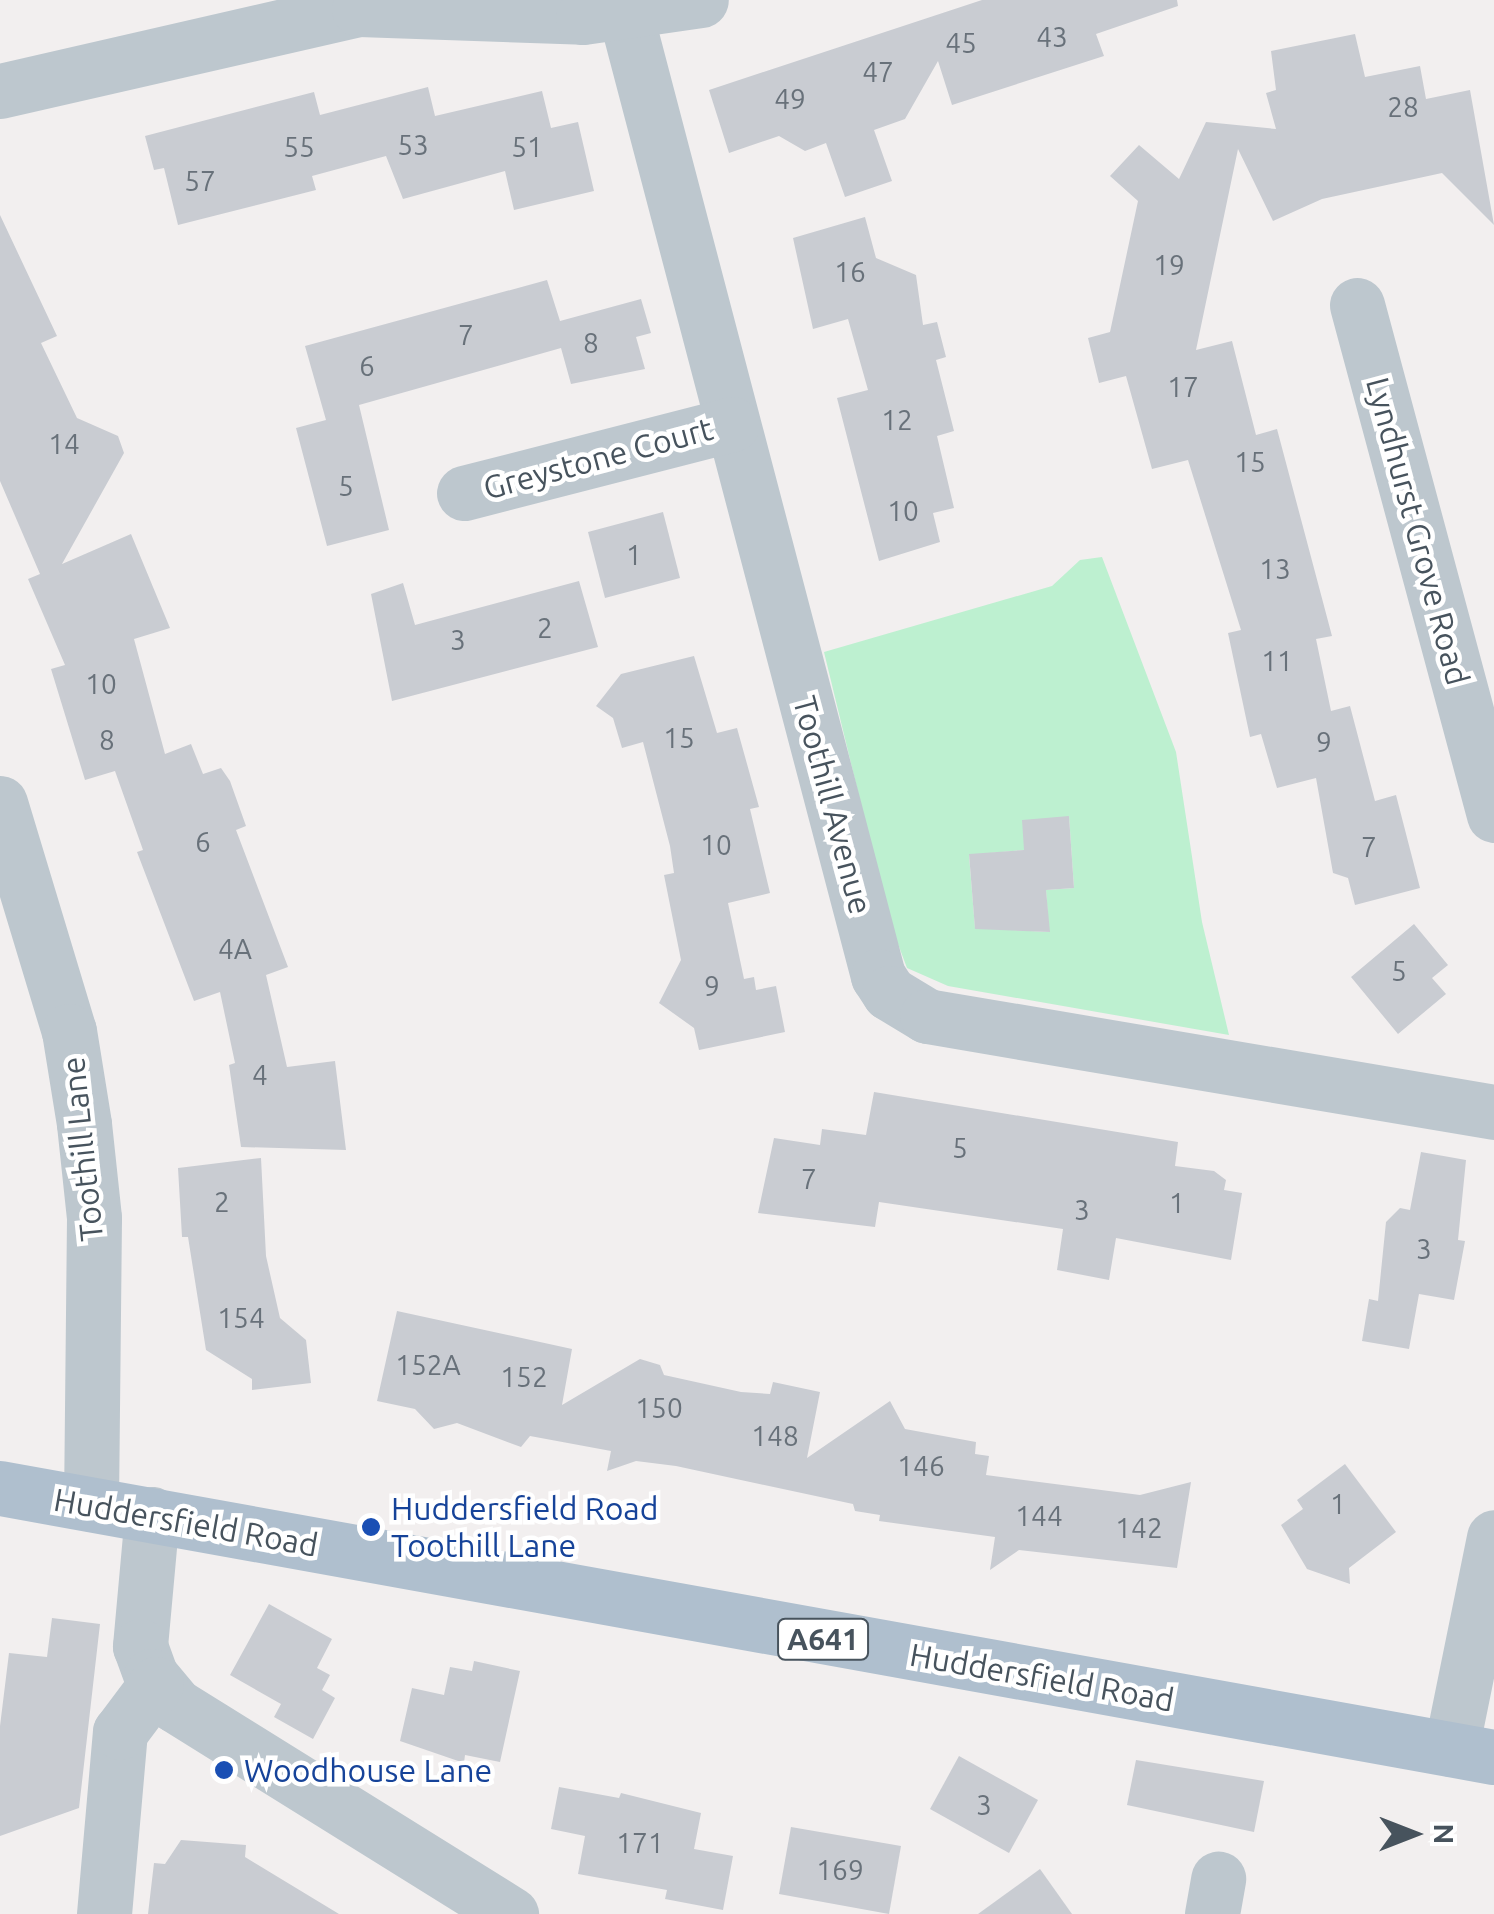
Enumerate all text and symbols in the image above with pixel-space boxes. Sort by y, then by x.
house number: 43 [1036,20,1068,54]
house number: 45 [945,26,977,60]
house number: 47 [862,55,894,89]
house number: 49 [774,82,806,116]
house number: 28 [1387,90,1419,124]
house number: 53 [397,128,429,162]
house number: 55 [283,130,315,164]
house number: 51 [511,130,543,164]
house number: 57 [184,164,216,198]
house number: 19 [1153,248,1185,282]
house number: 16 [834,255,866,289]
house number: 7 [458,318,474,352]
house number: 8 [583,326,599,360]
house number: 6 [359,349,375,383]
house number: 17 [1167,370,1199,404]
street label: Lyndhurst Grove Road [1358,373,1478,689]
house number: 12 [881,403,913,437]
street label: Greystone Court [479,409,717,507]
house number: 14 [48,427,80,461]
house number: 15 [1234,445,1266,479]
house number: 5 [338,469,354,503]
house number: 10 [887,494,919,528]
house number: 1 [626,538,642,572]
house number: 13 [1259,552,1291,586]
house number: 2 [537,611,553,645]
house number: 3 [450,623,466,657]
house number: 11 [1261,644,1293,678]
house number: 10 [85,667,117,701]
street label: Toothill Avenue [785,692,881,918]
house number: 15 [663,721,695,755]
house number: 8 [99,723,115,757]
house number: 9 [1316,725,1332,759]
house number: 6 [195,825,211,859]
house number: 10 [700,828,732,862]
house number: 7 [1361,830,1377,864]
house number: 4A [218,932,252,966]
house number: 5 [1391,954,1407,988]
house number: 9 [704,969,720,1003]
street label: Toothill Lane [53,1055,111,1243]
house number: 4 [252,1058,268,1092]
house number: 5 [952,1131,968,1165]
house number: 7 [801,1162,817,1196]
house number: 2 [214,1185,230,1219]
house number: 1 [1169,1186,1185,1220]
house number: 3 [1074,1193,1090,1227]
house number: 3 [1416,1232,1432,1266]
house number: 154 [217,1301,265,1335]
house number: 152A [395,1348,461,1382]
house number: 152 [500,1360,548,1394]
house number: 150 [635,1391,683,1425]
house number: 148 [751,1419,799,1453]
house number: 146 [897,1449,945,1483]
street label: Huddersfield Road [51,1480,321,1564]
house number: 1 [1330,1487,1346,1521]
place label: Huddersfield Road Toothill Lane [391,1490,659,1565]
house number: 144 [1015,1499,1063,1533]
house number: 142 [1115,1511,1163,1545]
marker: Huddersfield Road Toothill Lane [360,1516,382,1538]
road number: A641 [776,1614,870,1664]
street label: Huddersfield Road [907,1635,1177,1719]
place label: Woodhouse Lane [244,1751,492,1789]
marker: Woodhouse Lane [213,1759,235,1781]
north arrow [1364,1784,1464,1884]
house number: 3 [976,1788,992,1822]
text: N [1429,1824,1460,1844]
house number: 171 [616,1826,664,1860]
house number: 169 [816,1853,864,1887]

